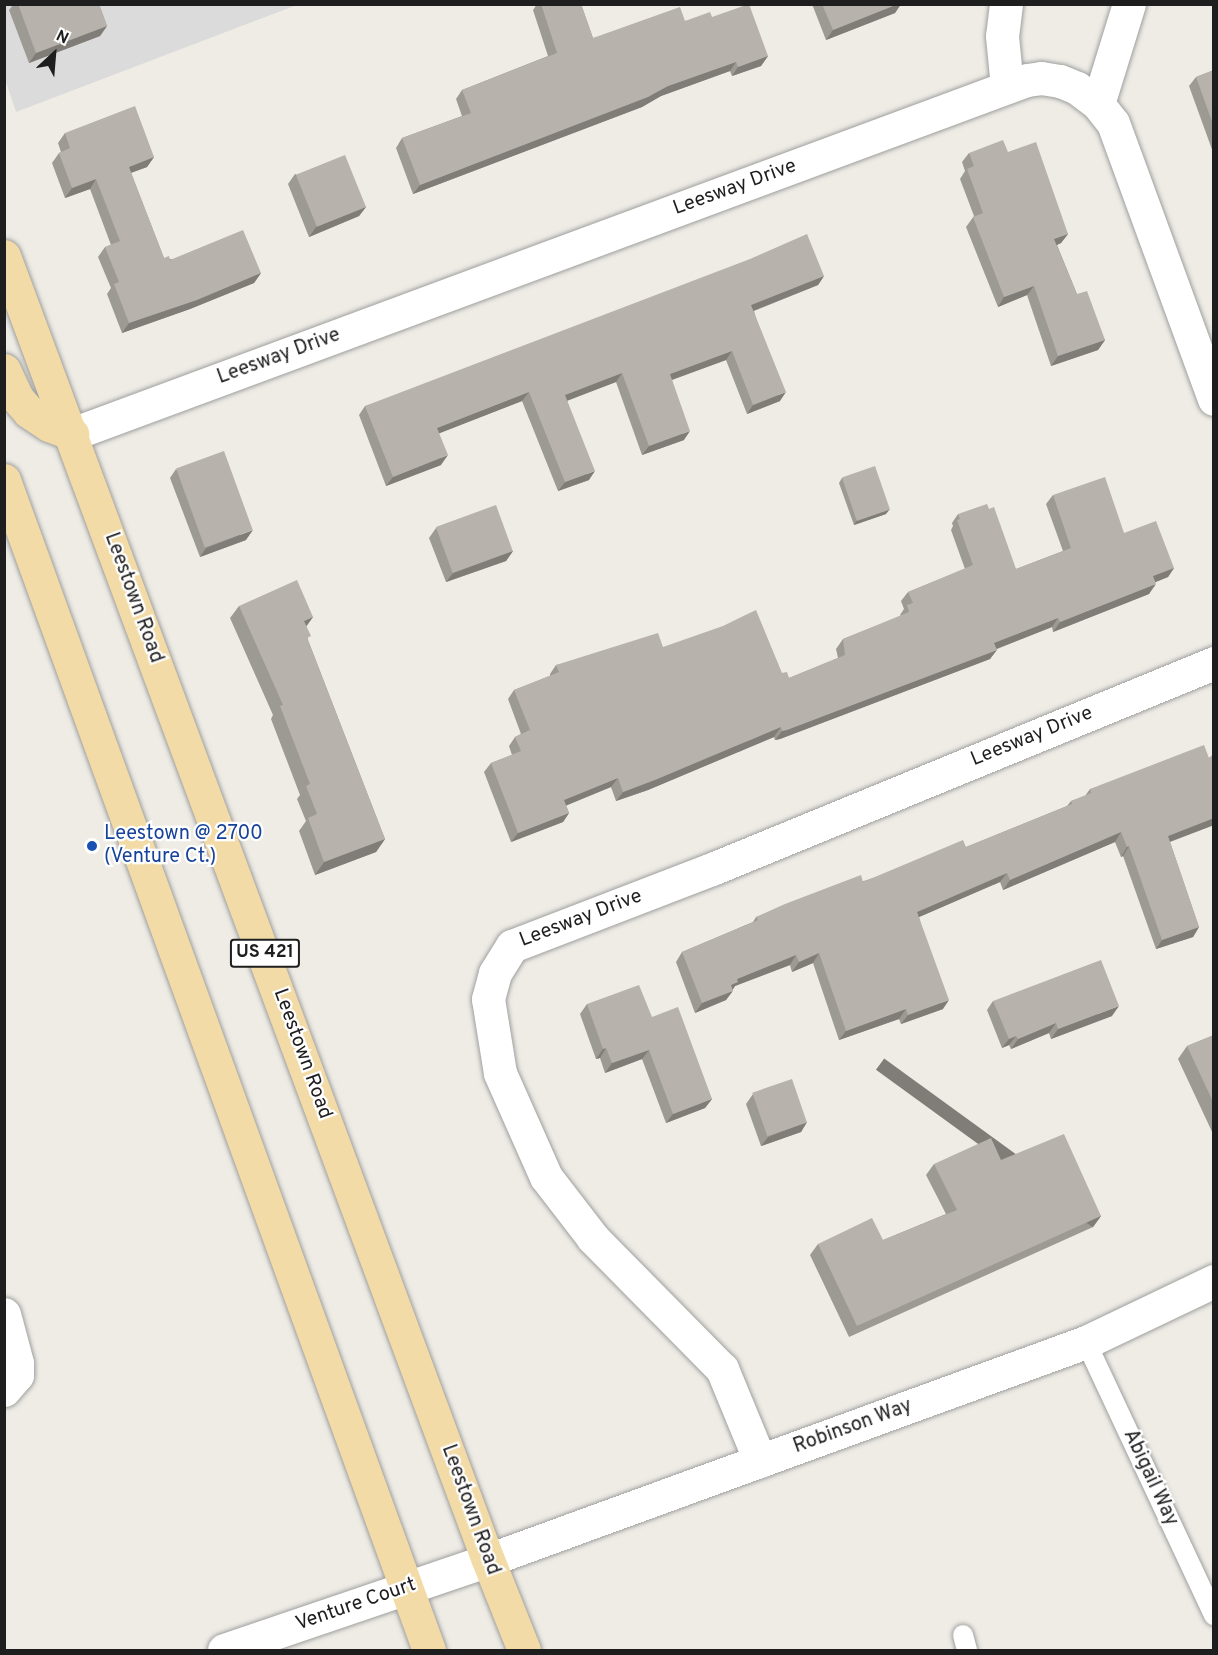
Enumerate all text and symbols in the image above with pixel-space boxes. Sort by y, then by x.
north arrow [24,24,84,84]
text: N [52,26,71,49]
street label: Leesway Drive [670,155,800,221]
street label: Leesway Drive [214,324,344,390]
street label: Leestown Road [98,530,168,666]
street label: Leesway Drive [968,702,1096,772]
place label: Leestown @ 2700 (Venture Ct.) [104,822,263,869]
marker: Leestown @ 2700 (Venture Ct.) [85,839,99,853]
street label: Leesway Drive [516,885,646,953]
road number: US 421 [229,938,301,968]
street label: Leestown Road [267,986,337,1122]
street label: Robinson Way [790,1394,916,1460]
street label: Abigail Way [1117,1426,1183,1530]
street label: Leestown Road [435,1442,505,1578]
street label: Venture Court [293,1573,419,1637]

